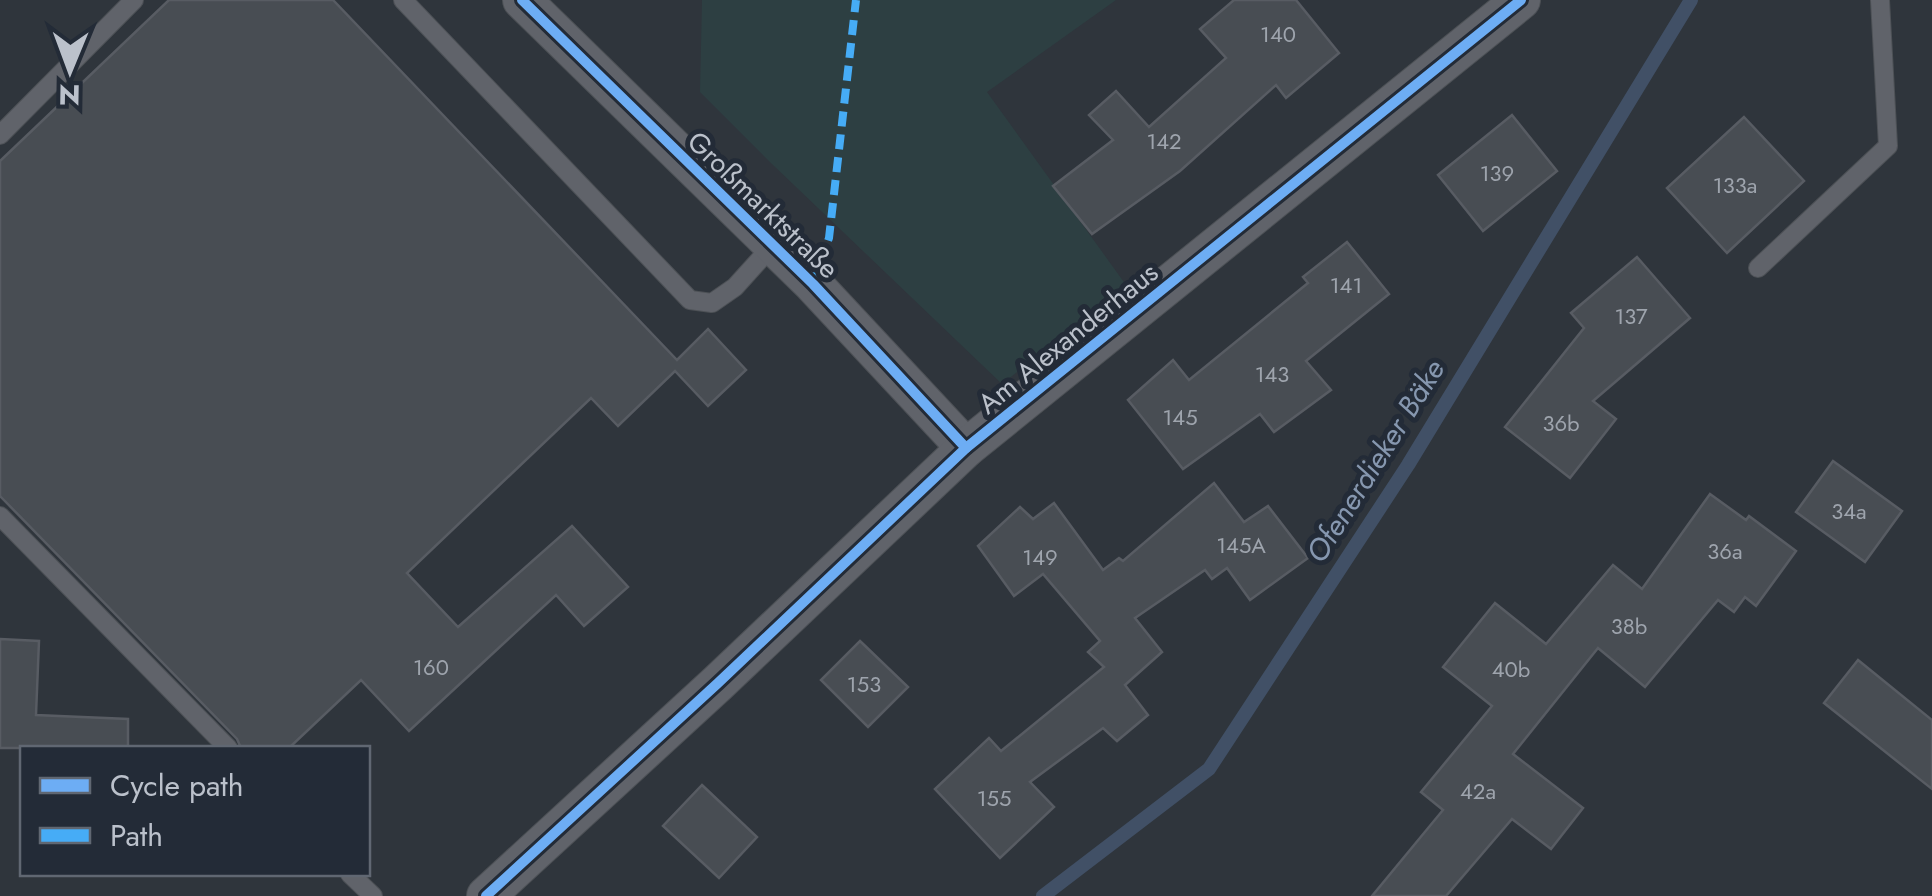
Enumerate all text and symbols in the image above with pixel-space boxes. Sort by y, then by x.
house number: 140 [1260,18,1296,50]
north arrow [20,20,120,120]
text: N [58,74,81,115]
street label: Großmarktstraße [678,122,848,288]
house number: 142 [1146,125,1182,157]
house number: 139 [1480,157,1514,189]
house number: 133a [1713,169,1757,201]
street label: Am Alexanderhaus [969,252,1167,424]
house number: 141 [1330,269,1362,301]
house number: 137 [1614,300,1648,332]
water label: Ofenerdieker Bäke [1295,351,1455,571]
house number: 143 [1255,358,1289,390]
house number: 145 [1162,401,1198,433]
house number: 36b [1542,407,1580,439]
house number: 34a [1831,495,1867,527]
house number: 145A [1216,529,1266,561]
house number: 36a [1707,535,1743,567]
house number: 149 [1022,541,1058,573]
house number: 38b [1611,610,1647,642]
house number: 160 [413,651,449,683]
house number: 40b [1492,653,1530,685]
house number: 153 [847,668,881,700]
legend [20,746,370,876]
text: Cycle path [110,764,243,807]
house number: 42a [1460,775,1496,807]
house number: 155 [977,782,1011,814]
text: Path [110,814,163,857]

